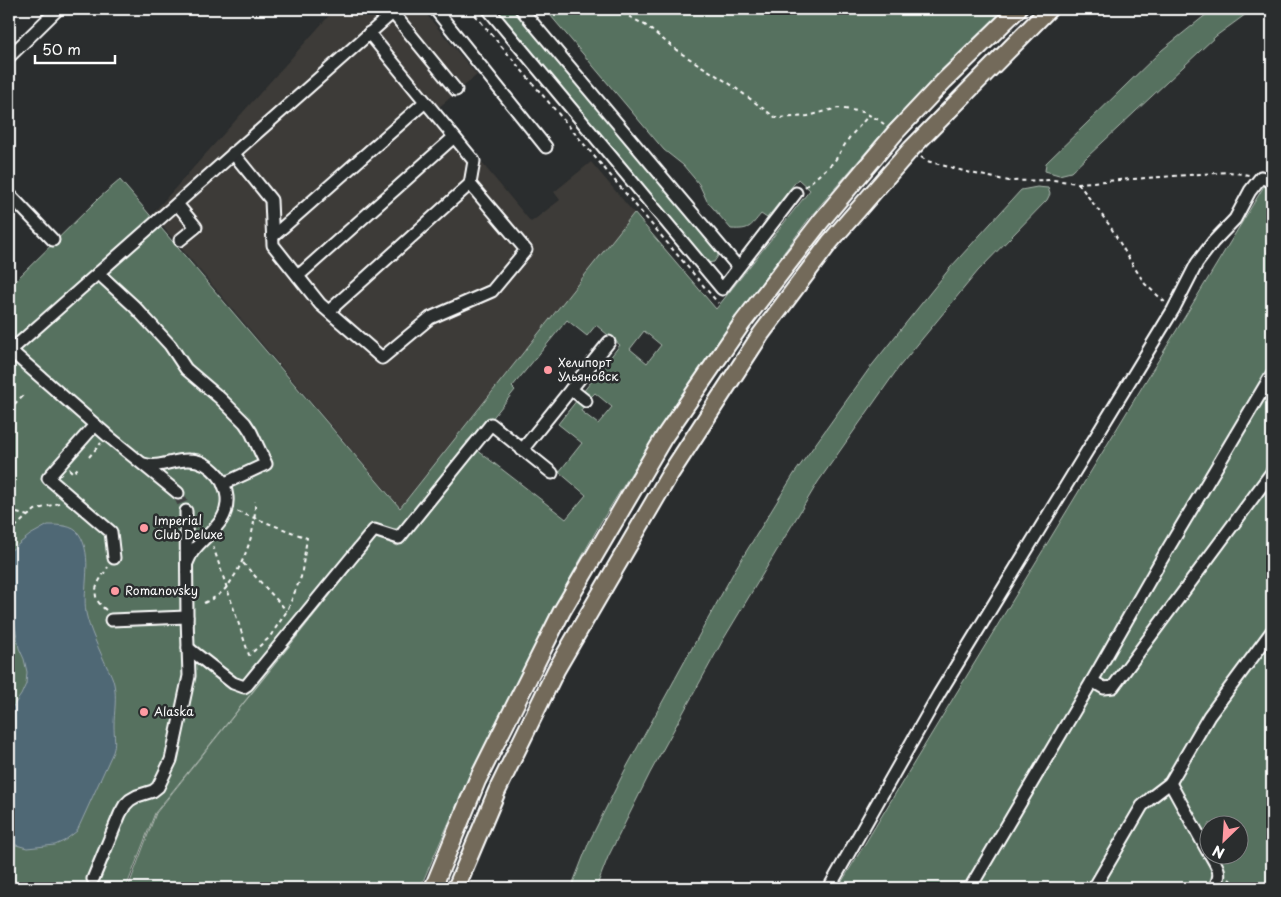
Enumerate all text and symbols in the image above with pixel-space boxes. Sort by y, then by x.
scale bar [35,32,115,64]
text: 50 m [42,37,81,60]
place label: Хелипорт Ульяновск [558,353,619,385]
marker: Хелипорт Ульяновск [542,364,554,376]
place label: Imperial Club Deluxe [154,511,224,543]
marker: Imperial Club Deluxe [138,522,150,534]
place label: Romanovsky [125,581,198,599]
marker: Romanovsky [109,585,121,597]
place label: Alaska [154,702,194,720]
marker: Alaska [138,706,150,718]
north arrow [1198,814,1248,864]
text: N [1209,840,1228,864]

